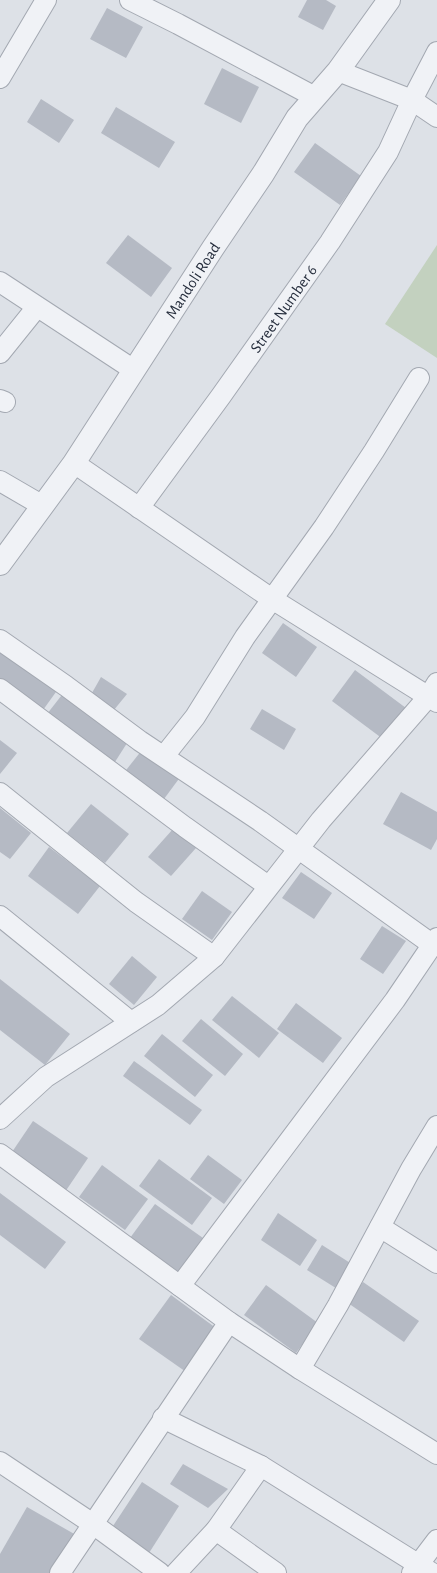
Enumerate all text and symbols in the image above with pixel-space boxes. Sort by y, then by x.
street label: Mandoli Road [163,240,223,321]
street label: Street Number 6 [247,262,320,356]

